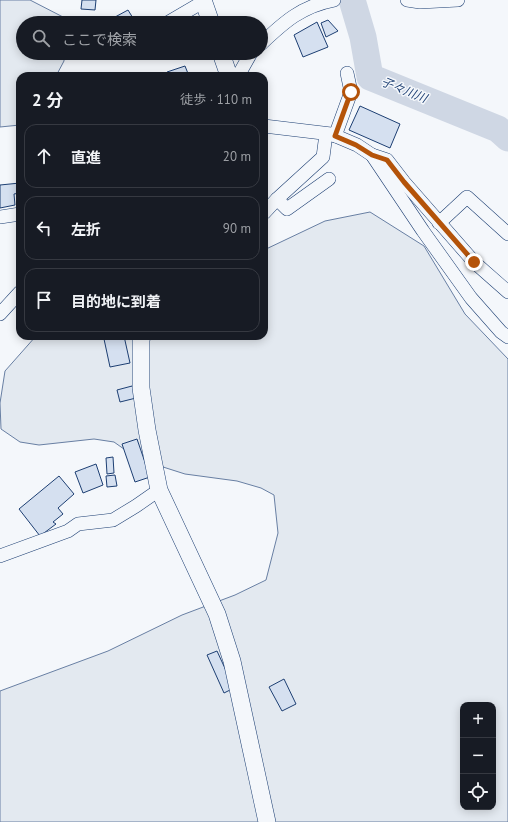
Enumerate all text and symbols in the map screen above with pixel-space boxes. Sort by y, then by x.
search box [16,16,268,60]
icon: search [30,27,52,49]
text: ここで検索 [62,30,137,49]
water label: 子々川川 [379,74,431,106]
route start [342,83,360,101]
text: 2 分 [32,89,63,111]
text: 徒歩 · 110 m [180,91,252,108]
icon: ahead [33,145,55,167]
text: 直進 [71,148,101,167]
text: 20 m [223,148,251,165]
icon: left [33,217,55,239]
text: 左折 [71,220,101,239]
text: 90 m [223,220,251,237]
route end [465,253,483,271]
icon: arrive [33,289,55,311]
text: 目的地に到着 [71,292,161,311]
map controls [460,702,496,810]
button: + [460,702,496,738]
button: − [460,738,496,774]
button: locate [460,774,496,810]

